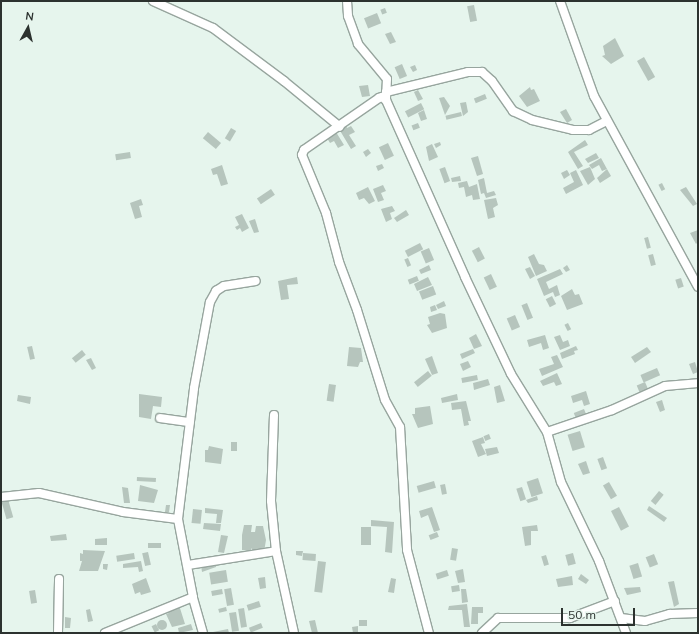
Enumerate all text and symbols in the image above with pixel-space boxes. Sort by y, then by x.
north arrow [8,8,48,48]
text: N [25,9,35,24]
scale bar [563,600,637,626]
text: 50 m [568,607,596,622]

